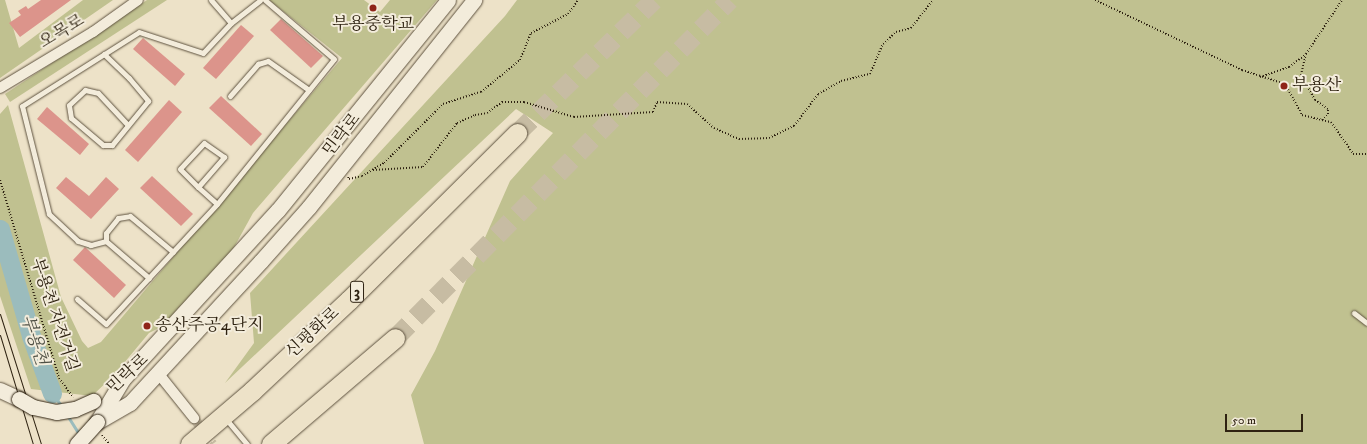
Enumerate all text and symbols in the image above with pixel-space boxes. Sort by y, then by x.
marker: 부용중학교 [368,3,378,13]
street label: 오목로 [36,11,88,53]
place label: 부용중학교 [332,15,414,35]
place label: 부용산 [1292,76,1341,96]
marker: 부용산 [1279,81,1289,91]
street label: 민락로 [319,109,365,161]
street label: 부용천 자전거길 [26,255,82,375]
road number: 3 [350,278,364,306]
street label: 신평화로 [282,303,344,363]
water label: 부용천 [16,312,52,368]
place label: 송산주공4단지 [155,316,263,336]
marker: 송산주공4단지 [142,321,152,331]
street label: 민락로 [103,350,153,398]
scale bar [1227,406,1305,432]
text: 50 m [1232,413,1256,428]

